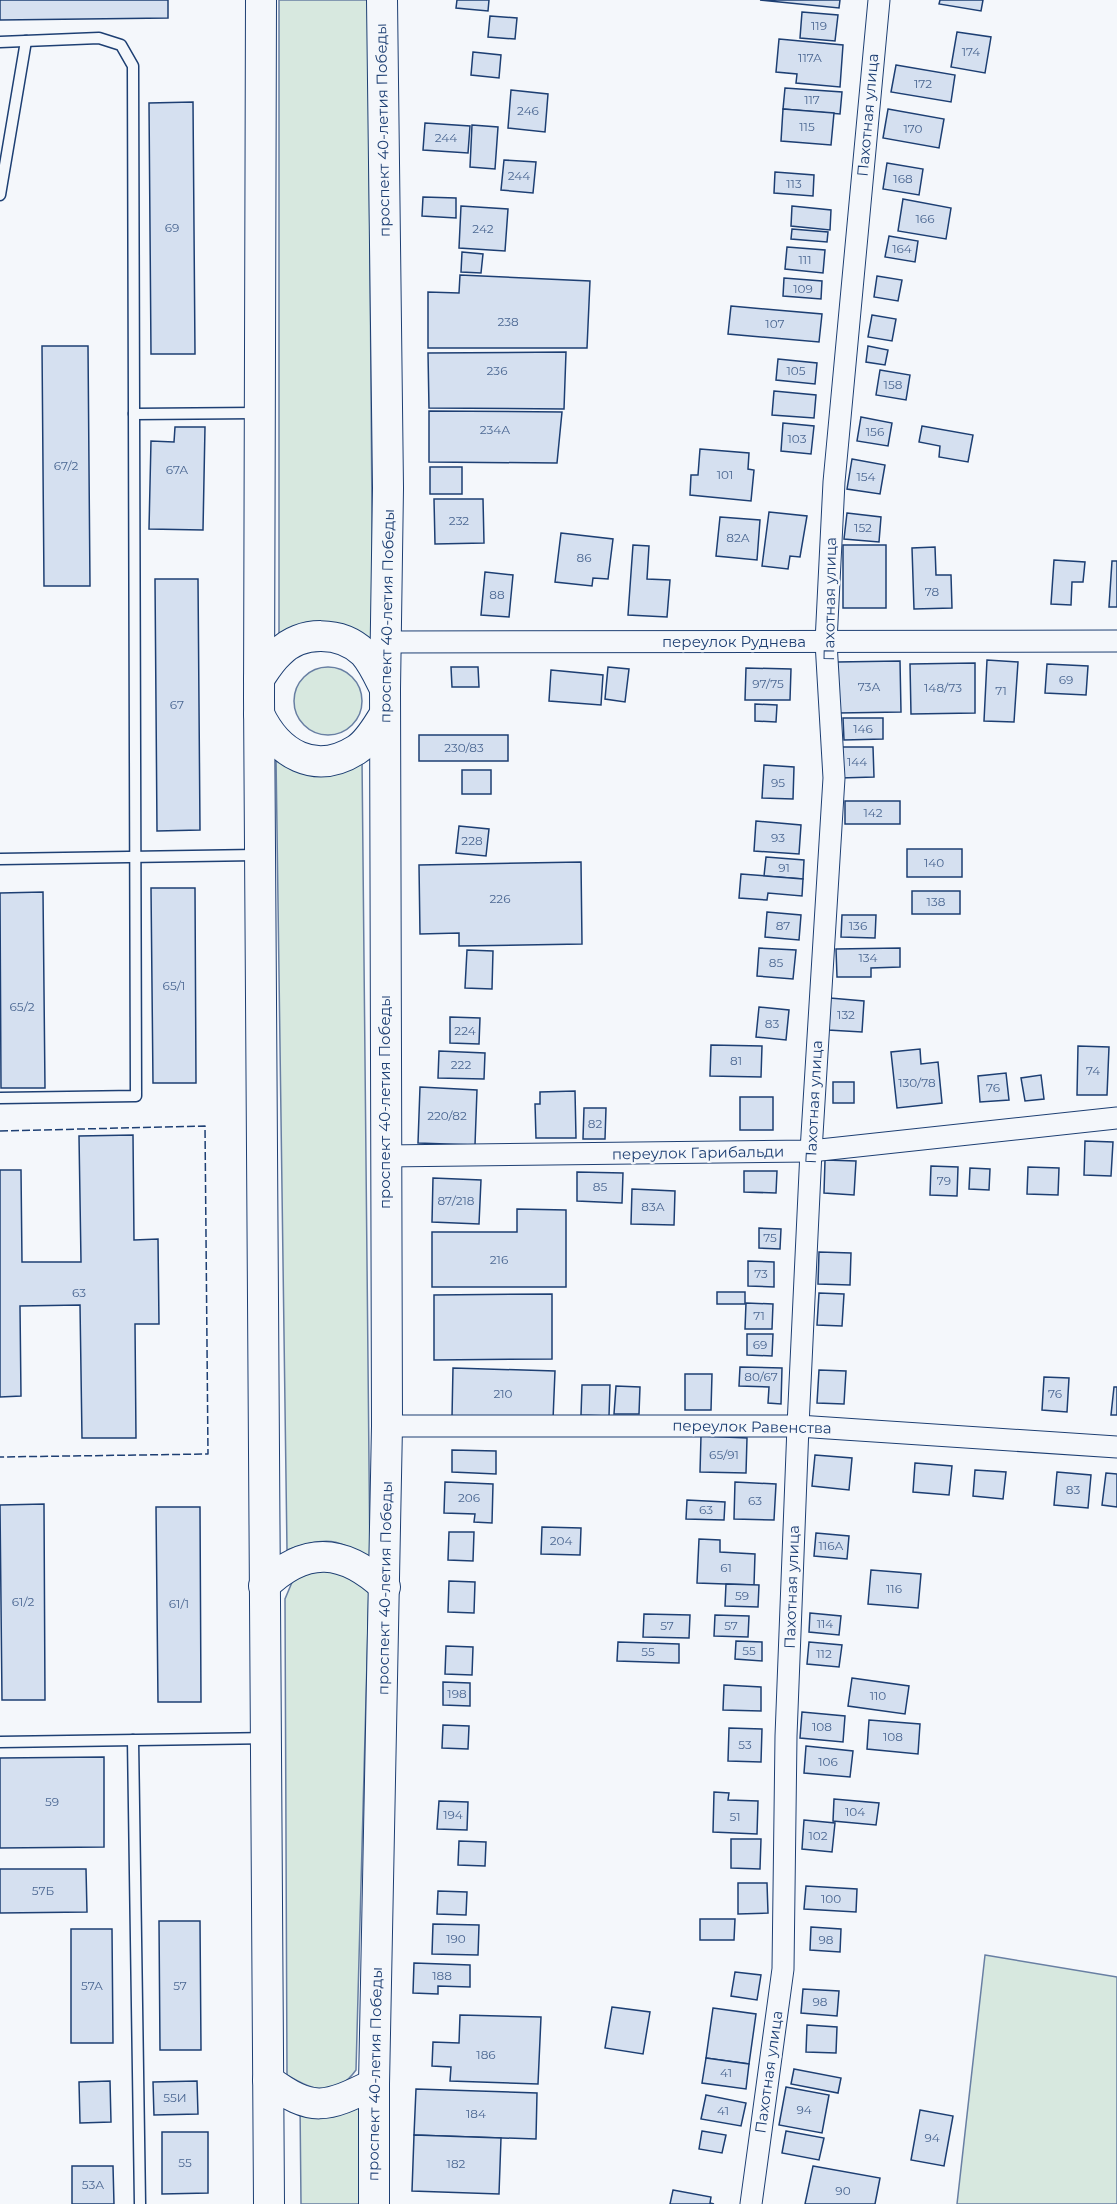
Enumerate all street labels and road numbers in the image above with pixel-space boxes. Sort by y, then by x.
street label: проспект 40-летия Победы [371,23,394,237]
street label: Пахотная улица [853,52,882,177]
street label: проспект 40-летия Победы [375,509,398,723]
street label: Пахотная улица [819,537,840,661]
street label: переулок Руднева [662,632,806,651]
street label: проспект 40-летия Победы [375,995,394,1209]
street label: Пахотная улица [801,1040,826,1164]
street label: переулок Гарибальди [612,1141,784,1164]
street label: переулок Равенства [672,1416,832,1437]
street label: проспект 40-летия Победы [373,1481,396,1695]
street label: Пахотная улица [780,1525,803,1649]
street label: проспект 40-летия Победы [363,1967,386,2181]
street label: Пахотная улица [750,2009,787,2135]

